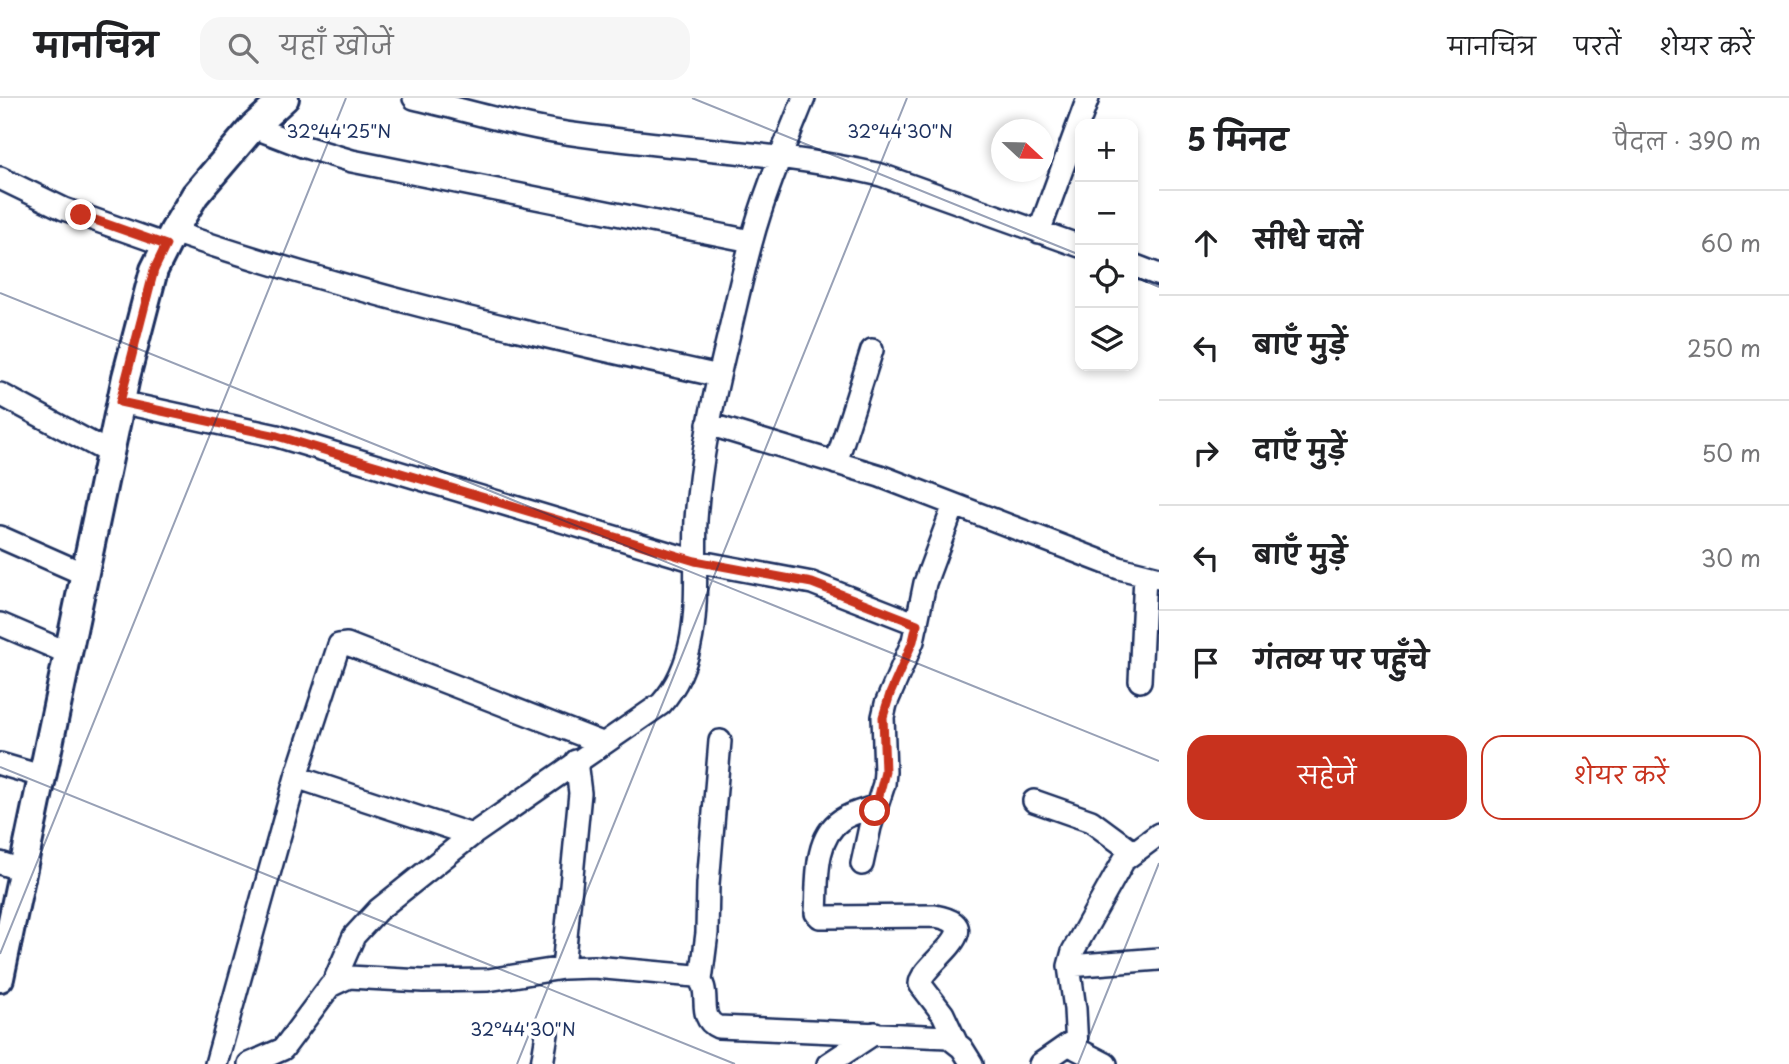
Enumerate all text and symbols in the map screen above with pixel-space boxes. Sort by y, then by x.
search box [200,17,690,80]
text: मानचित्र [35,18,158,68]
text: यहाँ खोजें [280,25,393,64]
text: मानचित्र [1448,27,1536,63]
text: परतें [1574,27,1621,63]
text: शेयर करें [1659,27,1754,63]
icon: search [224,29,262,67]
text: 5 मिनट [1187,116,1288,161]
text: 32°44'25"N [287,117,391,144]
text: 32°44'30"N [847,117,953,144]
north arrow [991,119,1054,182]
map controls [1075,119,1138,371]
button: + [1075,119,1138,182]
text: पैदल · 390 m [1613,123,1761,158]
button: − [1075,182,1138,245]
route end [65,199,96,230]
text: सीधे चलें [1254,219,1362,258]
icon: ahead [1187,224,1225,262]
text: 60 m [1701,225,1761,260]
button: locate [1075,245,1138,308]
button: layers [1075,308,1138,371]
text: बाएँ मुड़ें [1254,324,1347,363]
icon: left [1187,329,1225,367]
text: 250 m [1687,330,1761,365]
text: दाएँ मुड़ें [1254,429,1346,468]
icon: right [1187,434,1225,472]
text: 50 m [1701,435,1761,470]
text: बाएँ मुड़ें [1254,534,1347,573]
icon: left [1187,539,1225,577]
text: 30 m [1700,540,1761,575]
text: गंतव्य पर पहुँचे [1254,639,1429,678]
icon: arrive [1187,644,1225,682]
button: सहेजें [1187,735,1467,820]
button: शेयर करें [1481,735,1761,820]
route start [859,795,890,826]
text: 32°44'30"N [470,1015,576,1042]

